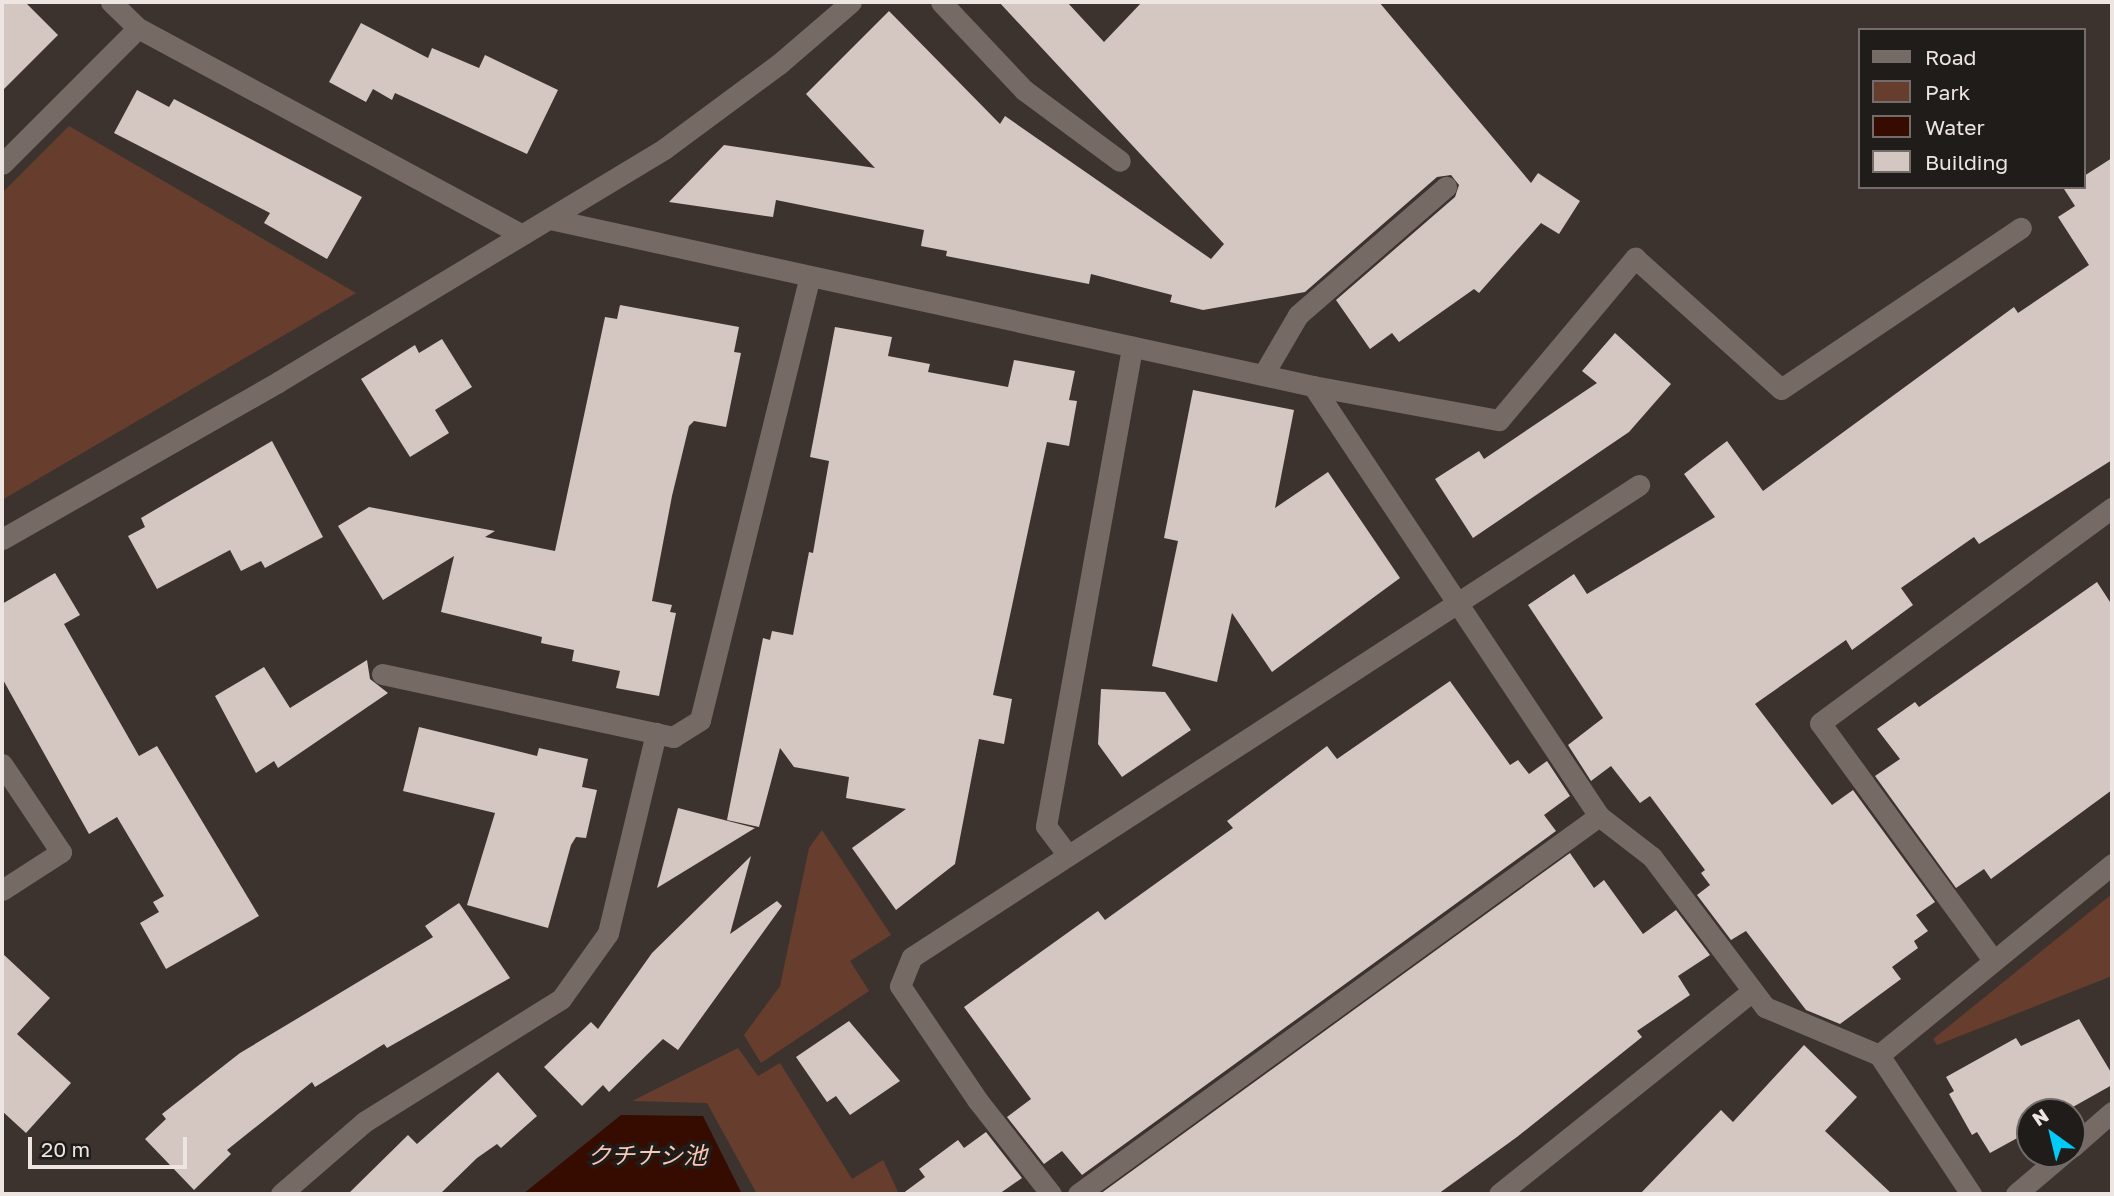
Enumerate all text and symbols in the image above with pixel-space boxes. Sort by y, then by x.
legend [1858,28,2086,189]
text: Road [1925,44,1976,70]
text: Park [1925,79,1970,105]
text: Water [1925,114,1985,140]
text: Building [1925,149,2008,175]
north arrow [2016,1098,2086,1168]
text: N [2028,1103,2053,1130]
scale bar [32,1122,191,1166]
text: 20 m [41,1136,90,1162]
water label: クチナシ池 [587,1141,707,1169]

